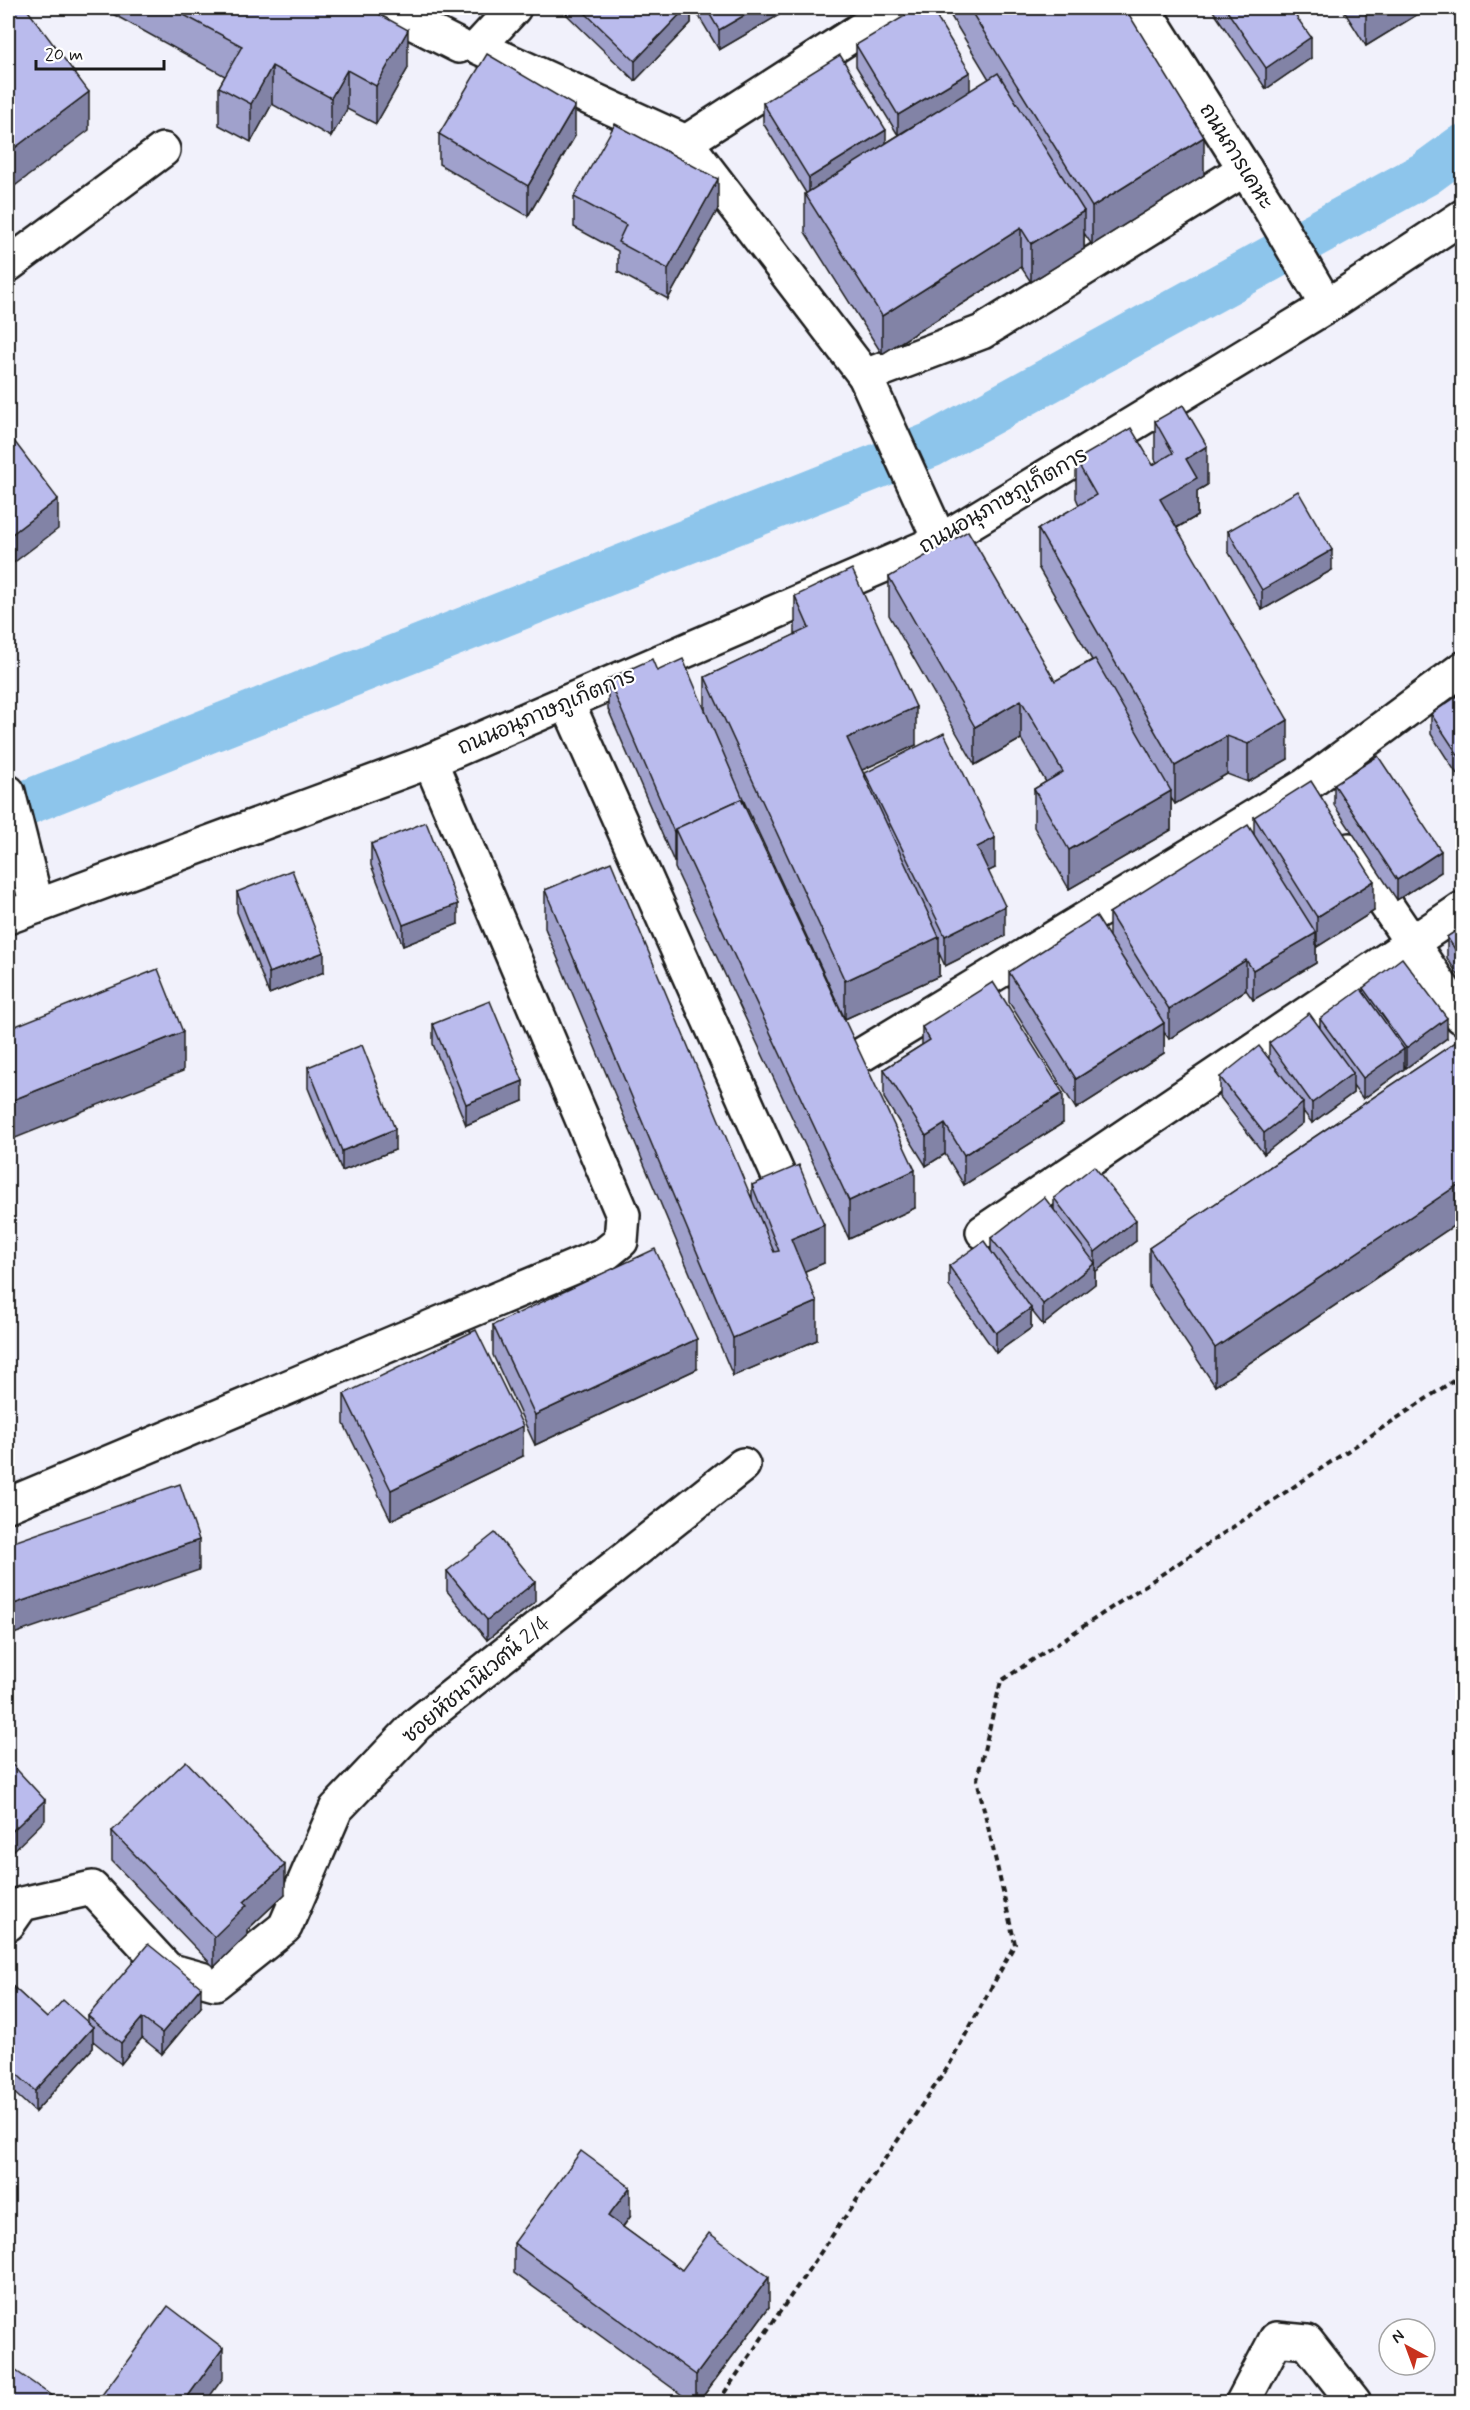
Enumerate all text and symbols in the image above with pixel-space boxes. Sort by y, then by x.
scale bar [36,33,164,71]
text: 20 m [45,43,83,67]
street label: ถนนการเคหะ [1192,98,1280,215]
street label: ถนนอนุภาษภูเก็ตการ [914,441,1093,561]
street label: ถนนอนุภาษภูเก็ตการ [453,662,640,763]
street label: ซอยหัชนานิเวศน์ 2/4 [397,1609,557,1750]
north arrow [1377,2317,1437,2377]
text: N [1387,2325,1409,2348]

